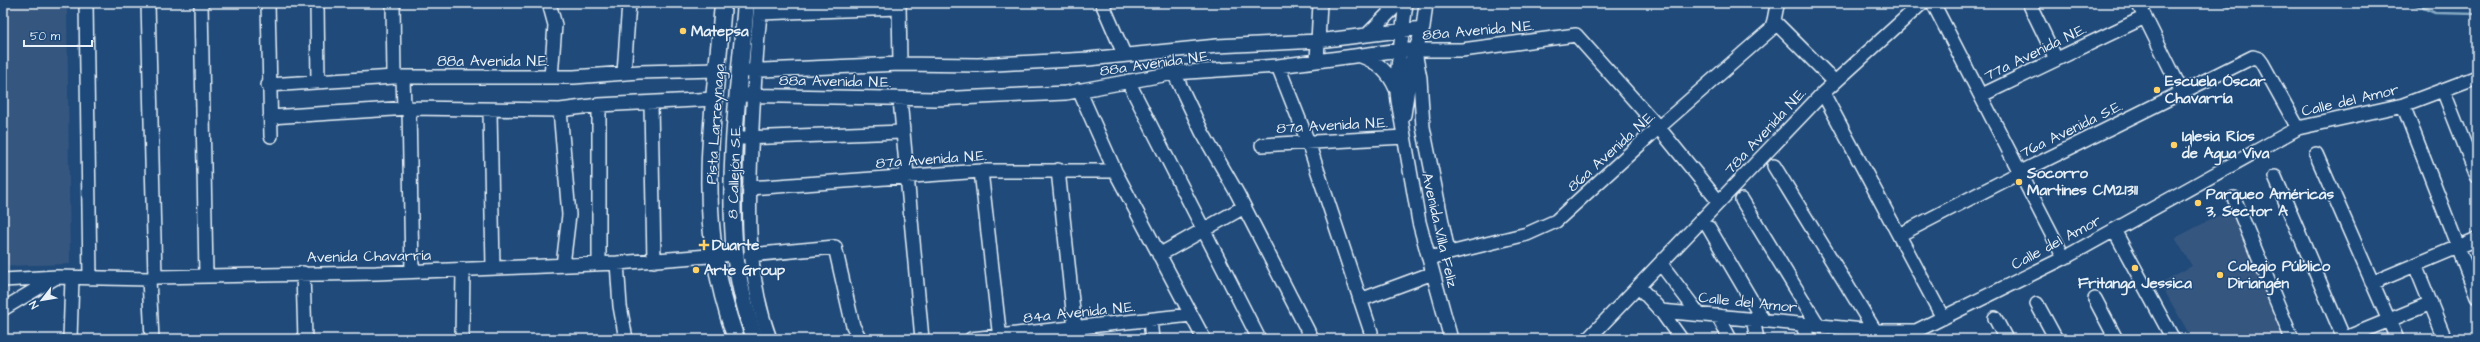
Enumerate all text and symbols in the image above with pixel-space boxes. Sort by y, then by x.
street label: 88a Avenida N.E. [1421,15,1535,46]
street label: 77a Avenida N.E. [1981,19,2090,86]
place label: Matepsa [691,21,749,42]
scale bar [24,22,92,48]
marker: Matepsa [678,26,688,36]
text: 50 m [30,28,61,45]
street label: 88a Avenida N.E. [1098,45,1212,82]
street label: 88a Avenida N.E. [437,51,549,72]
street label: Pista Larreynaga [701,63,731,185]
street label: 88a Avenida N.E. [779,70,891,93]
place label: Escuela Óscar Chavarría [2165,71,2266,109]
street label: Calle del Amor [2299,79,2401,122]
street label: 78a Avenida N.E. [1720,83,1811,179]
marker: Escuela Óscar Chavarría [2152,85,2162,95]
street label: 76a Avenida S.E. [2016,96,2126,163]
street label: 86a Avenida N.E. [1563,106,1660,197]
street label: 87a Avenida N.E. [1276,112,1388,139]
street label: 8 Callejón S.E. [722,125,747,219]
place label: Iglesia Ríos de Agua Viva [2181,126,2270,166]
marker: Iglesia Ríos de Agua Viva [2169,140,2179,150]
street label: 87a Avenida N.E. [875,145,987,174]
place label: Socorro Martines CM21311 [2026,163,2138,201]
street label: Avenida Villa Feliz [1416,171,1463,290]
marker: Socorro Martines CM21311 [2014,177,2024,187]
place label: Parqueo Américas 3, Sector A [2205,184,2334,222]
marker: Parqueo Américas 3, Sector A [2193,198,2203,208]
street label: Calle del Amor [2007,210,2105,275]
place label: Duarte [712,235,759,256]
marker: Duarte [699,240,709,250]
street label: Avenida Chavarría [307,245,432,268]
place label: Colegio Público Diriangén [2228,256,2331,296]
place label: Arte Group [704,260,786,281]
marker: Fritanga Jessica [2130,263,2140,273]
marker: Arte Group [691,265,701,275]
marker: Colegio Público Diriangén [2215,270,2225,280]
place label: Fritanga Jessica [2078,273,2192,296]
north arrow [22,280,62,320]
street label: Calle del Amor [1697,287,1798,318]
street label: 84a Avenida N.E. [1022,296,1136,329]
text: N [26,298,42,312]

